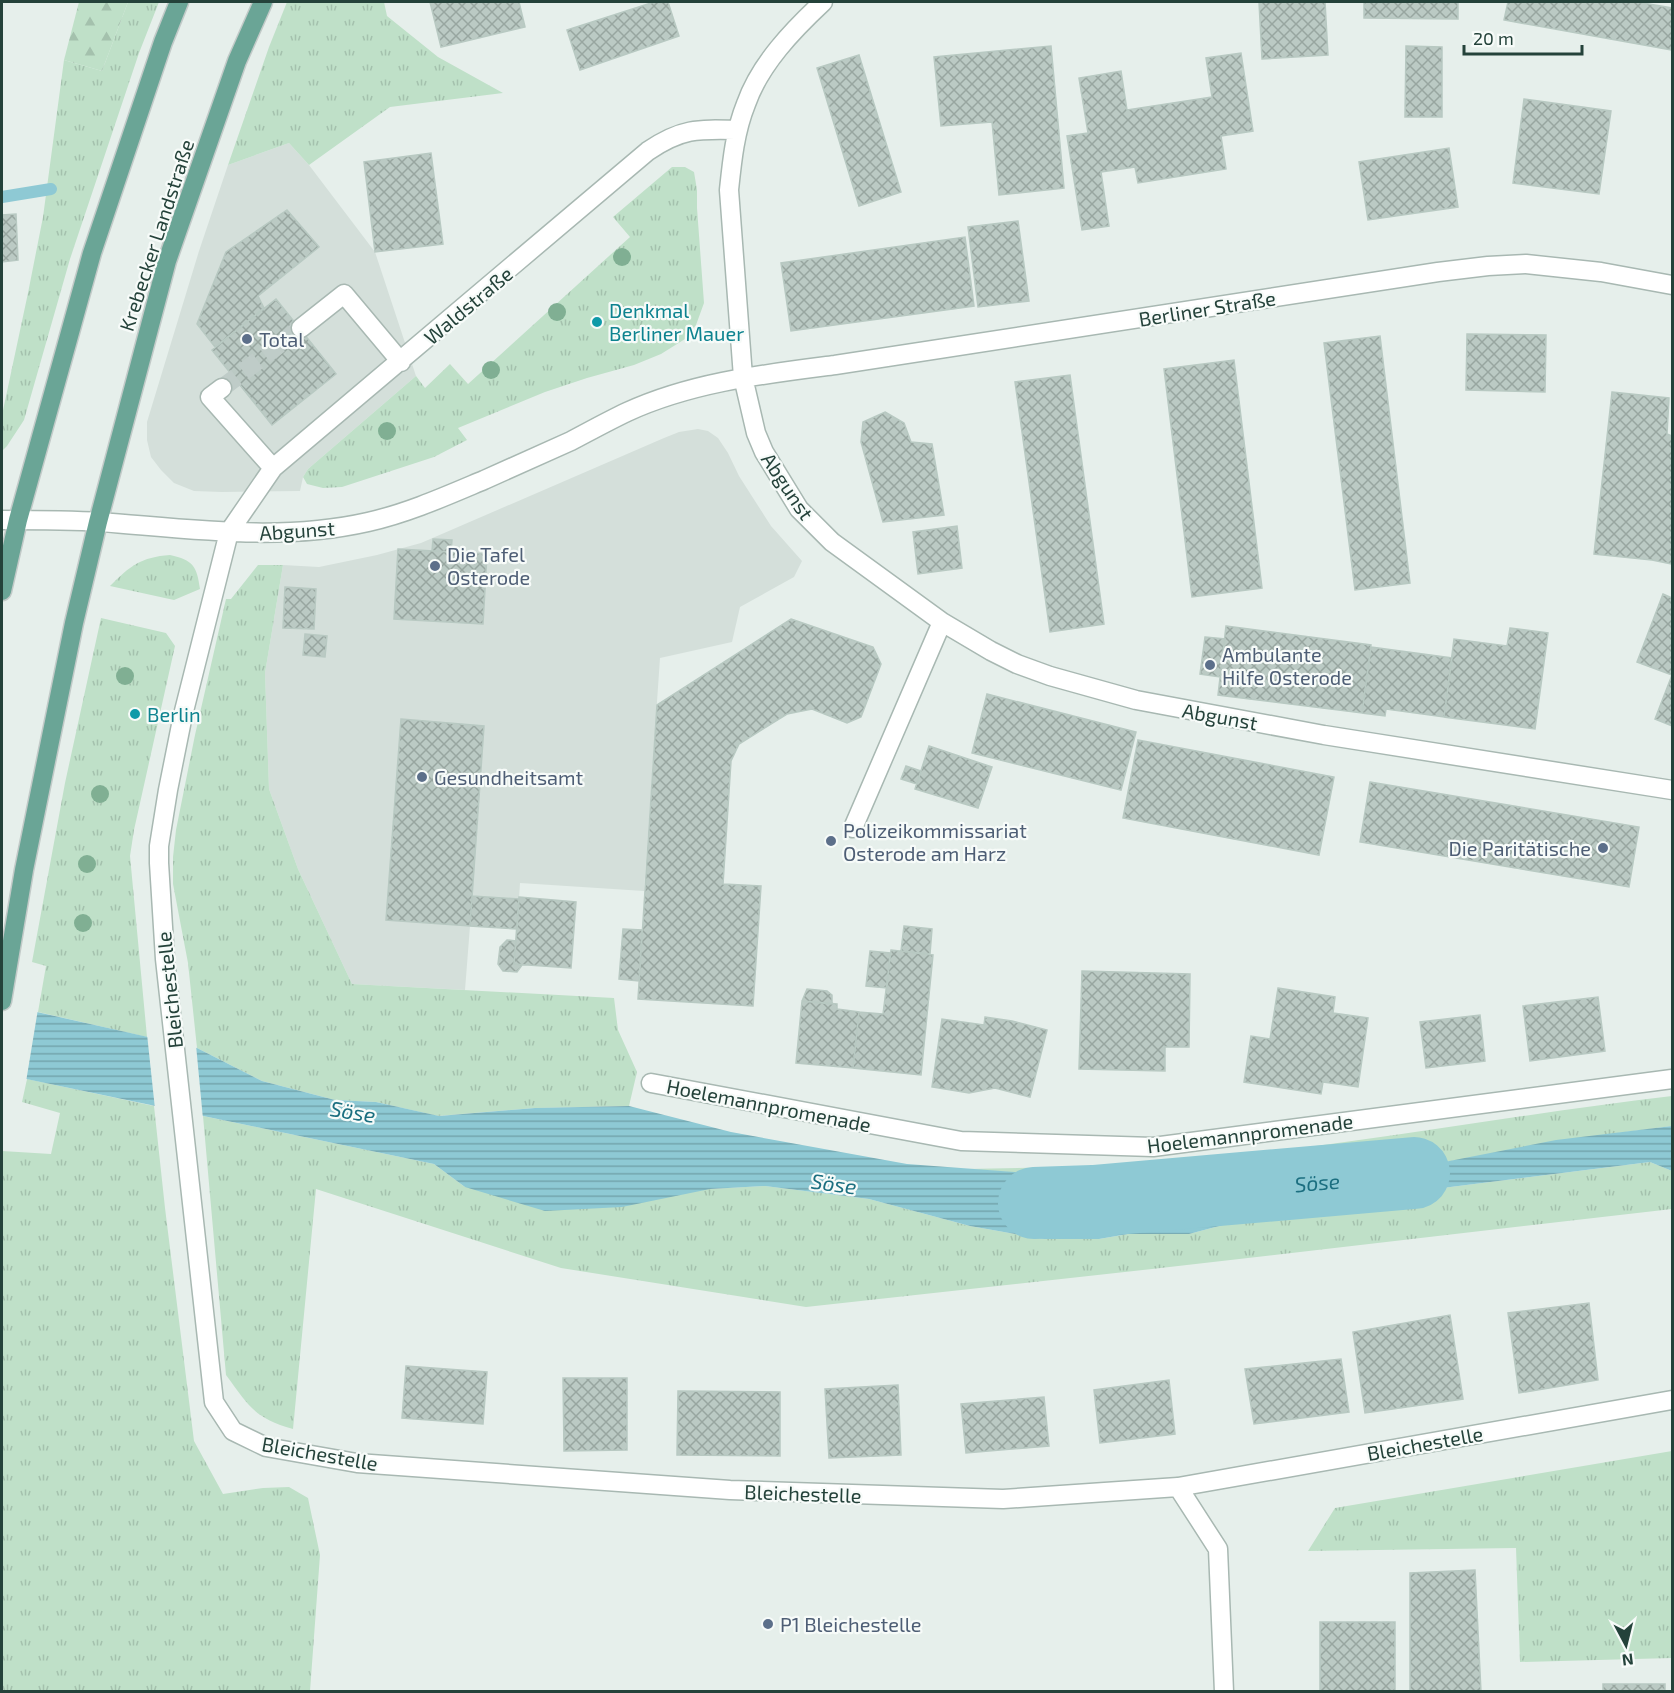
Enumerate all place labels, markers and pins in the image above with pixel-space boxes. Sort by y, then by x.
place label: Denkmal Berliner Mauer [609,298,744,345]
marker: Denkmal Berliner Mauer [590,315,604,329]
place label: Total [259,327,304,351]
marker: Total [240,332,254,346]
place label: Die Tafel Osterode [447,542,530,589]
marker: Die Tafel Osterode [428,559,442,573]
place label: Ambulante Hilfe Osterode [1222,642,1352,689]
marker: Ambulante Hilfe Osterode [1203,658,1217,672]
place label: Berlin [147,702,201,726]
marker: Berlin [128,707,142,721]
place label: Gesundheitsamt [434,765,584,789]
marker: Gesundheitsamt [415,770,429,784]
place label: Polizeikommissariat Osterode am Harz [843,818,1027,865]
marker: Polizeikommissariat Osterode am Harz [824,834,838,848]
place label: Die Paritätische [1448,836,1591,860]
marker: Die Paritätische [1596,841,1610,855]
place label: P1 Bleichestelle [780,1612,922,1636]
marker: P1 Bleichestelle [761,1617,775,1631]

